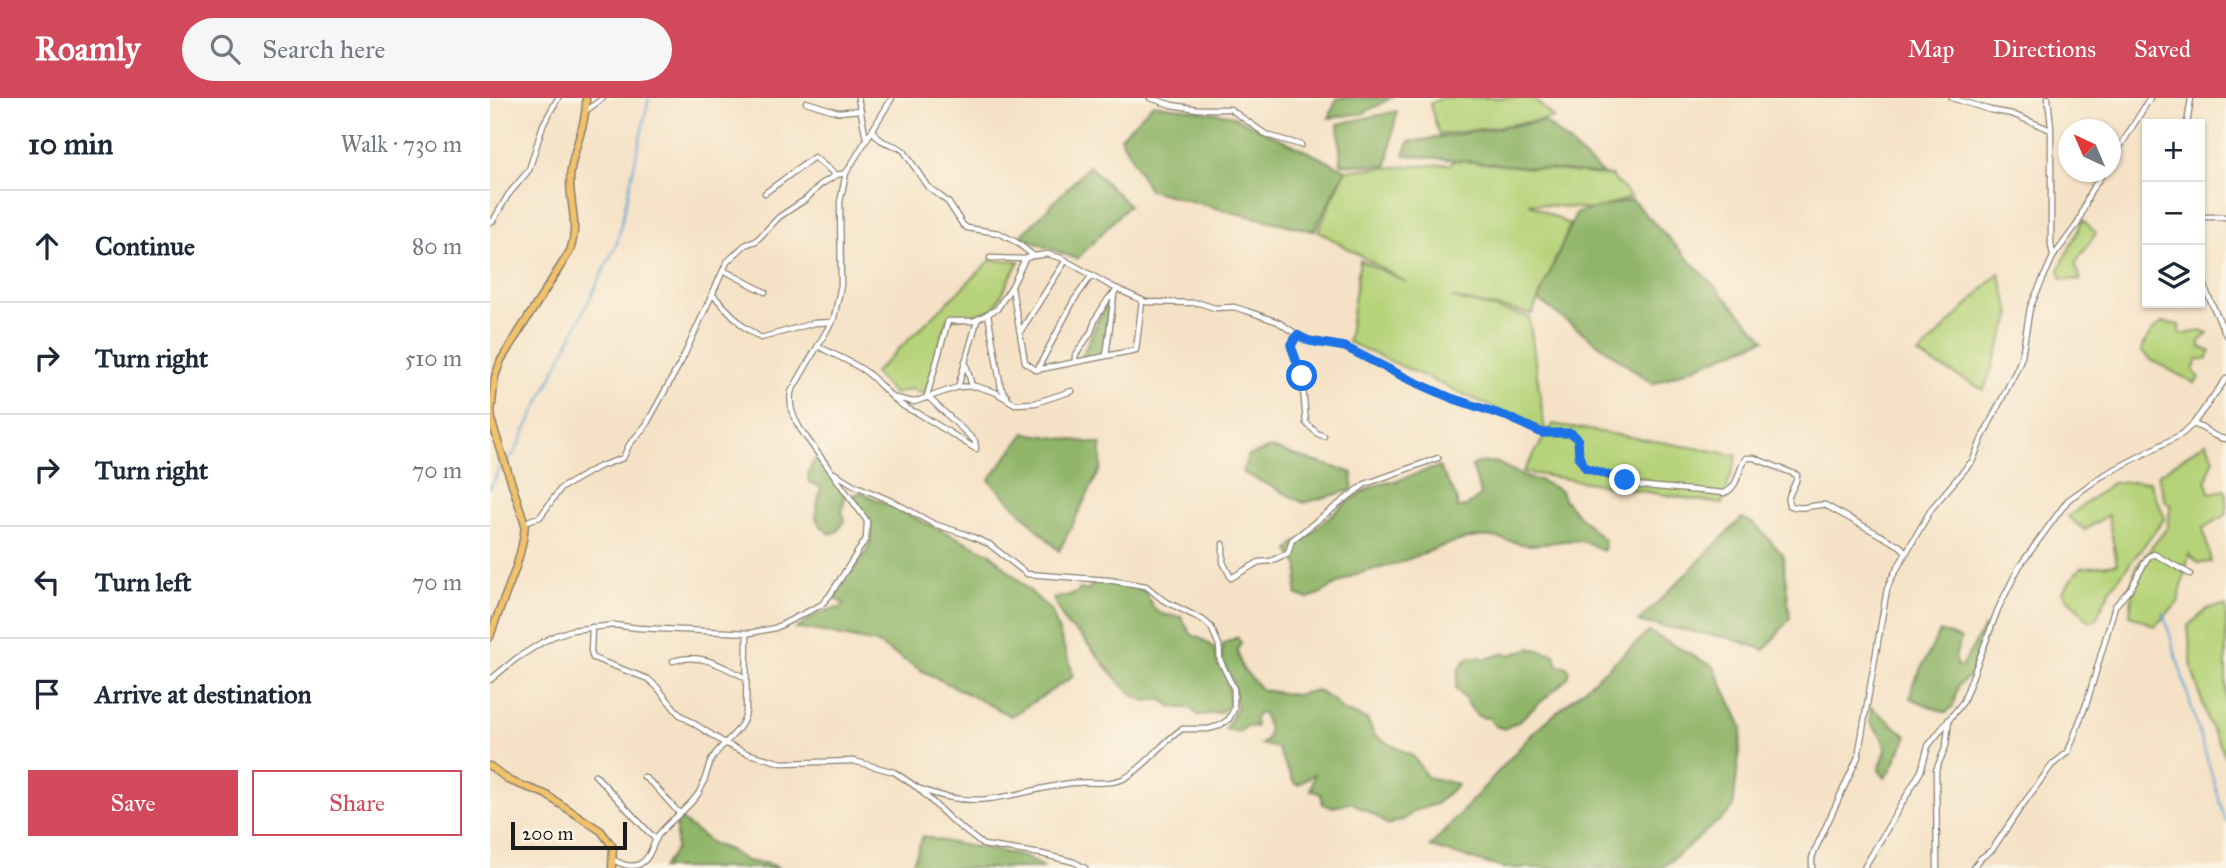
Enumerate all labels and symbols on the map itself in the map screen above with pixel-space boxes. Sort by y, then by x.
north arrow [2058,119,2121,182]
route start [1286,360,1317,391]
route end [1609,464,1640,495]
scale bar [511,819,626,851]

